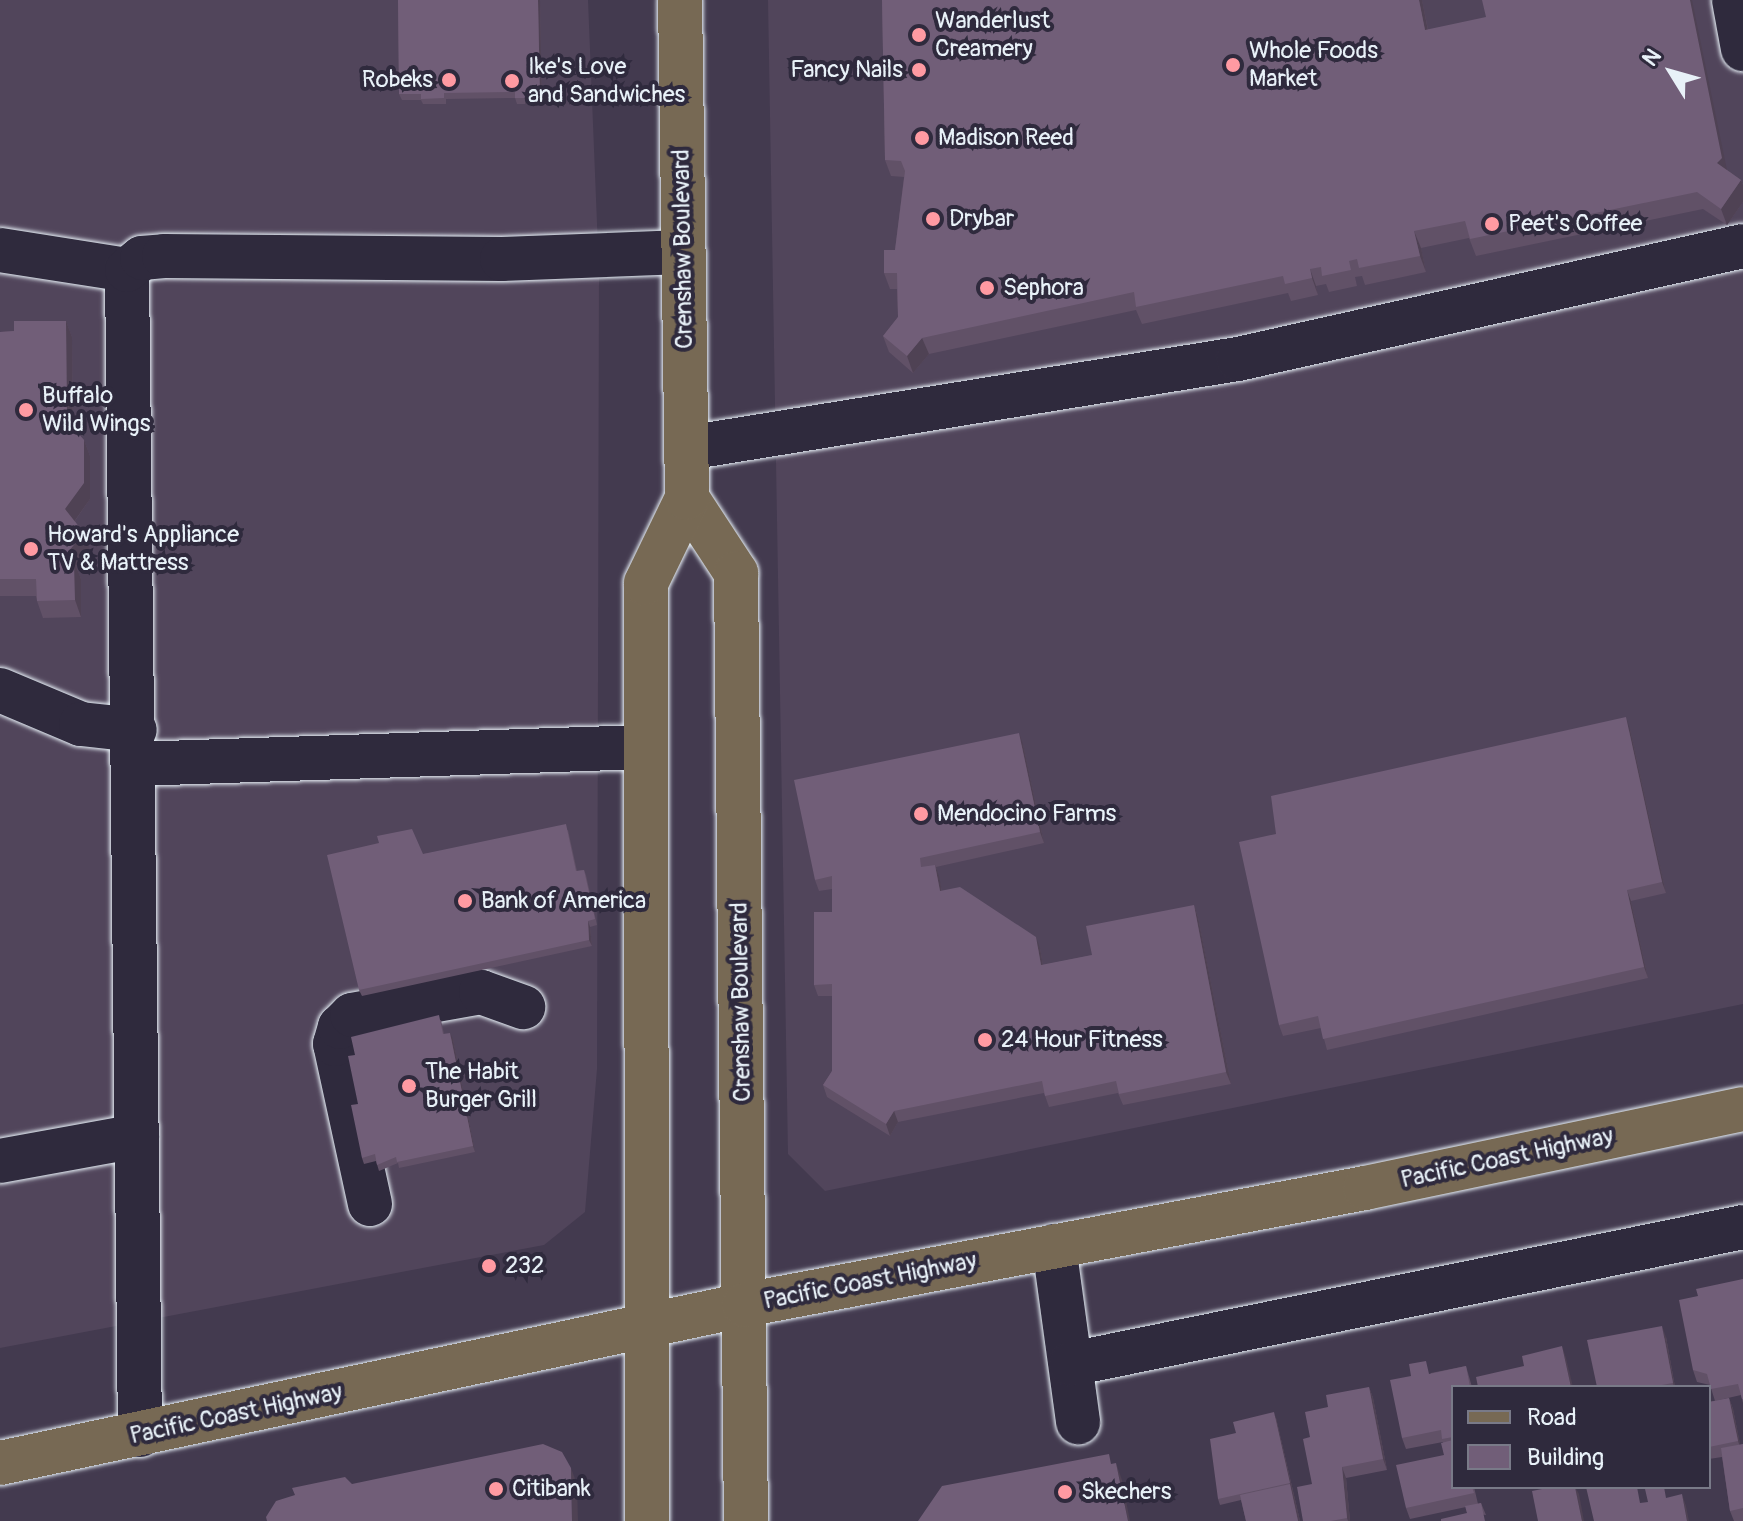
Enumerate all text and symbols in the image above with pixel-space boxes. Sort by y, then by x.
place label: Wanderlust Creamery [935,7,1050,63]
marker: Wanderlust Creamery [910,26,928,44]
north arrow [1631,32,1711,112]
place label: Whole Foods Market [1249,37,1378,93]
text: N [1636,43,1667,72]
place label: Ike's Love and Sandwiches [528,53,685,109]
place label: Fancy Nails [790,56,903,84]
marker: Whole Foods Market [1224,56,1242,74]
marker: Fancy Nails [910,61,928,79]
place label: Robeks [362,66,433,94]
marker: Robeks [440,71,458,89]
marker: Ike's Love and Sandwiches [503,72,521,90]
place label: Madison Reed [938,124,1074,152]
marker: Madison Reed [913,129,931,147]
street label: Crenshaw Boulevard [667,149,699,349]
place label: Drybar [949,205,1014,233]
marker: Drybar [924,210,942,228]
place label: Peet's Coffee [1508,210,1642,238]
marker: Peet's Coffee [1483,215,1501,233]
place label: Sephora [1003,274,1084,302]
marker: Sephora [978,279,996,297]
place label: Buffalo Wild Wings [42,382,150,438]
marker: Buffalo Wild Wings [17,401,35,419]
place label: Howard's Appliance TV & Mattress [47,521,239,577]
marker: Howard's Appliance TV & Mattress [22,540,40,558]
place label: Mendocino Farms [937,800,1116,828]
marker: Mendocino Farms [912,805,930,823]
place label: Bank of America [481,887,646,915]
marker: Bank of America [456,892,474,910]
street label: Crenshaw Boulevard [725,902,757,1102]
place label: 24 Hour Fitness [1001,1026,1163,1054]
marker: 24 Hour Fitness [976,1031,994,1049]
place label: The Habit Burger Grill [425,1058,537,1114]
marker: The Habit Burger Grill [400,1077,418,1095]
street label: Pacific Coast Highway [1398,1121,1616,1195]
street label: Pacific Coast Highway [761,1246,979,1316]
place label: 232 [505,1252,545,1280]
marker: 232 [480,1257,498,1275]
street label: Pacific Coast Highway [127,1377,345,1451]
legend [1451,1385,1711,1489]
text: Road [1527,1403,1577,1432]
text: Building [1527,1443,1604,1472]
place label: Citibank [512,1475,591,1503]
place label: Skechers [1081,1478,1171,1506]
marker: Citibank [487,1480,505,1498]
marker: Skechers [1056,1483,1074,1501]

